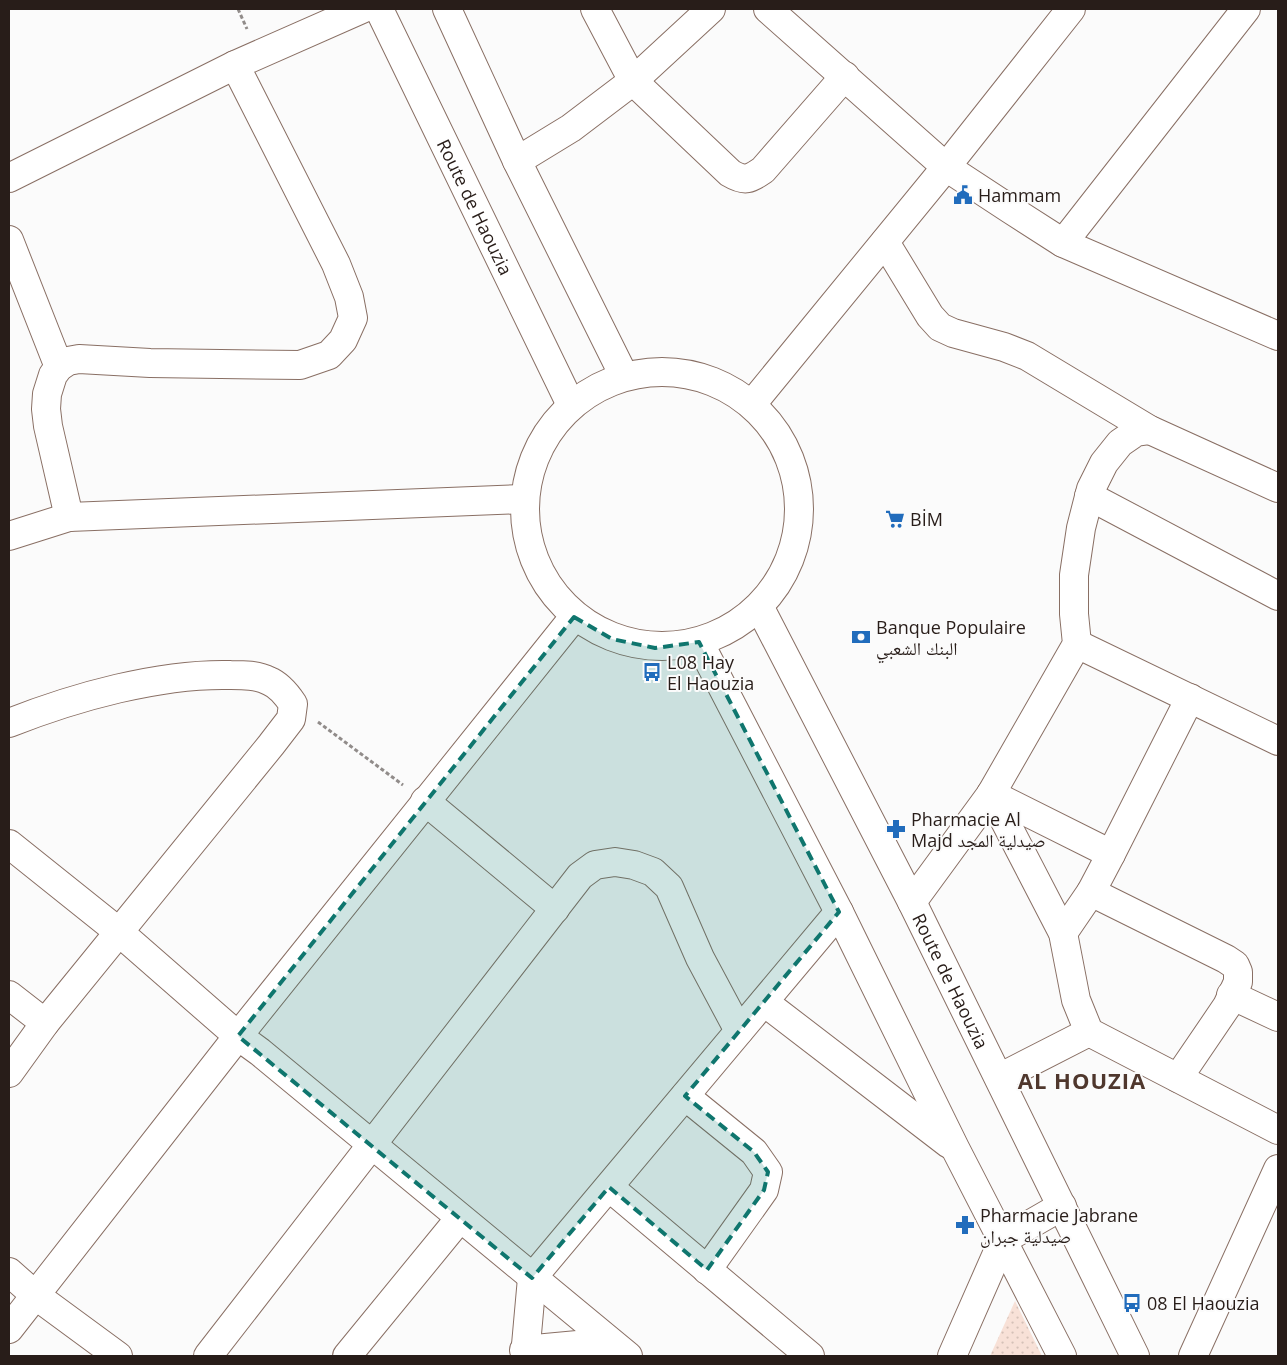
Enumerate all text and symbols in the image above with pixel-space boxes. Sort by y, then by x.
street label: Route de Haouzia [432,135,518,279]
place label: Hammam [978,183,1061,207]
public building icon: Hammam [952,184,974,206]
place label: BİM [910,507,943,531]
supermarket icon: BİM [884,508,906,530]
place label: Banque Populaire البنك الشعبي [876,615,1026,664]
bank icon: Banque Populaire البنك الشعبي [850,626,872,648]
place label: L08 Hay El Haouzia [667,650,754,695]
bus stop icon: L08 Hay El Haouzia [641,661,663,683]
place label: Pharmacie Al Majd صيدلية المجد [911,807,1046,852]
pharmacy icon: Pharmacie Al Majd صيدلية المجد [885,818,907,840]
street label: Route de Haouzia [907,909,994,1053]
district label: AL HOUZIA [1018,1065,1146,1095]
place label: Pharmacie Jabrane صيدلية جبران [980,1203,1138,1248]
pharmacy icon: Pharmacie Jabrane صيدلية جبران [954,1214,976,1236]
place label: 08 El Haouzia [1147,1291,1260,1315]
bus stop icon: 08 El Haouzia [1121,1292,1143,1314]

